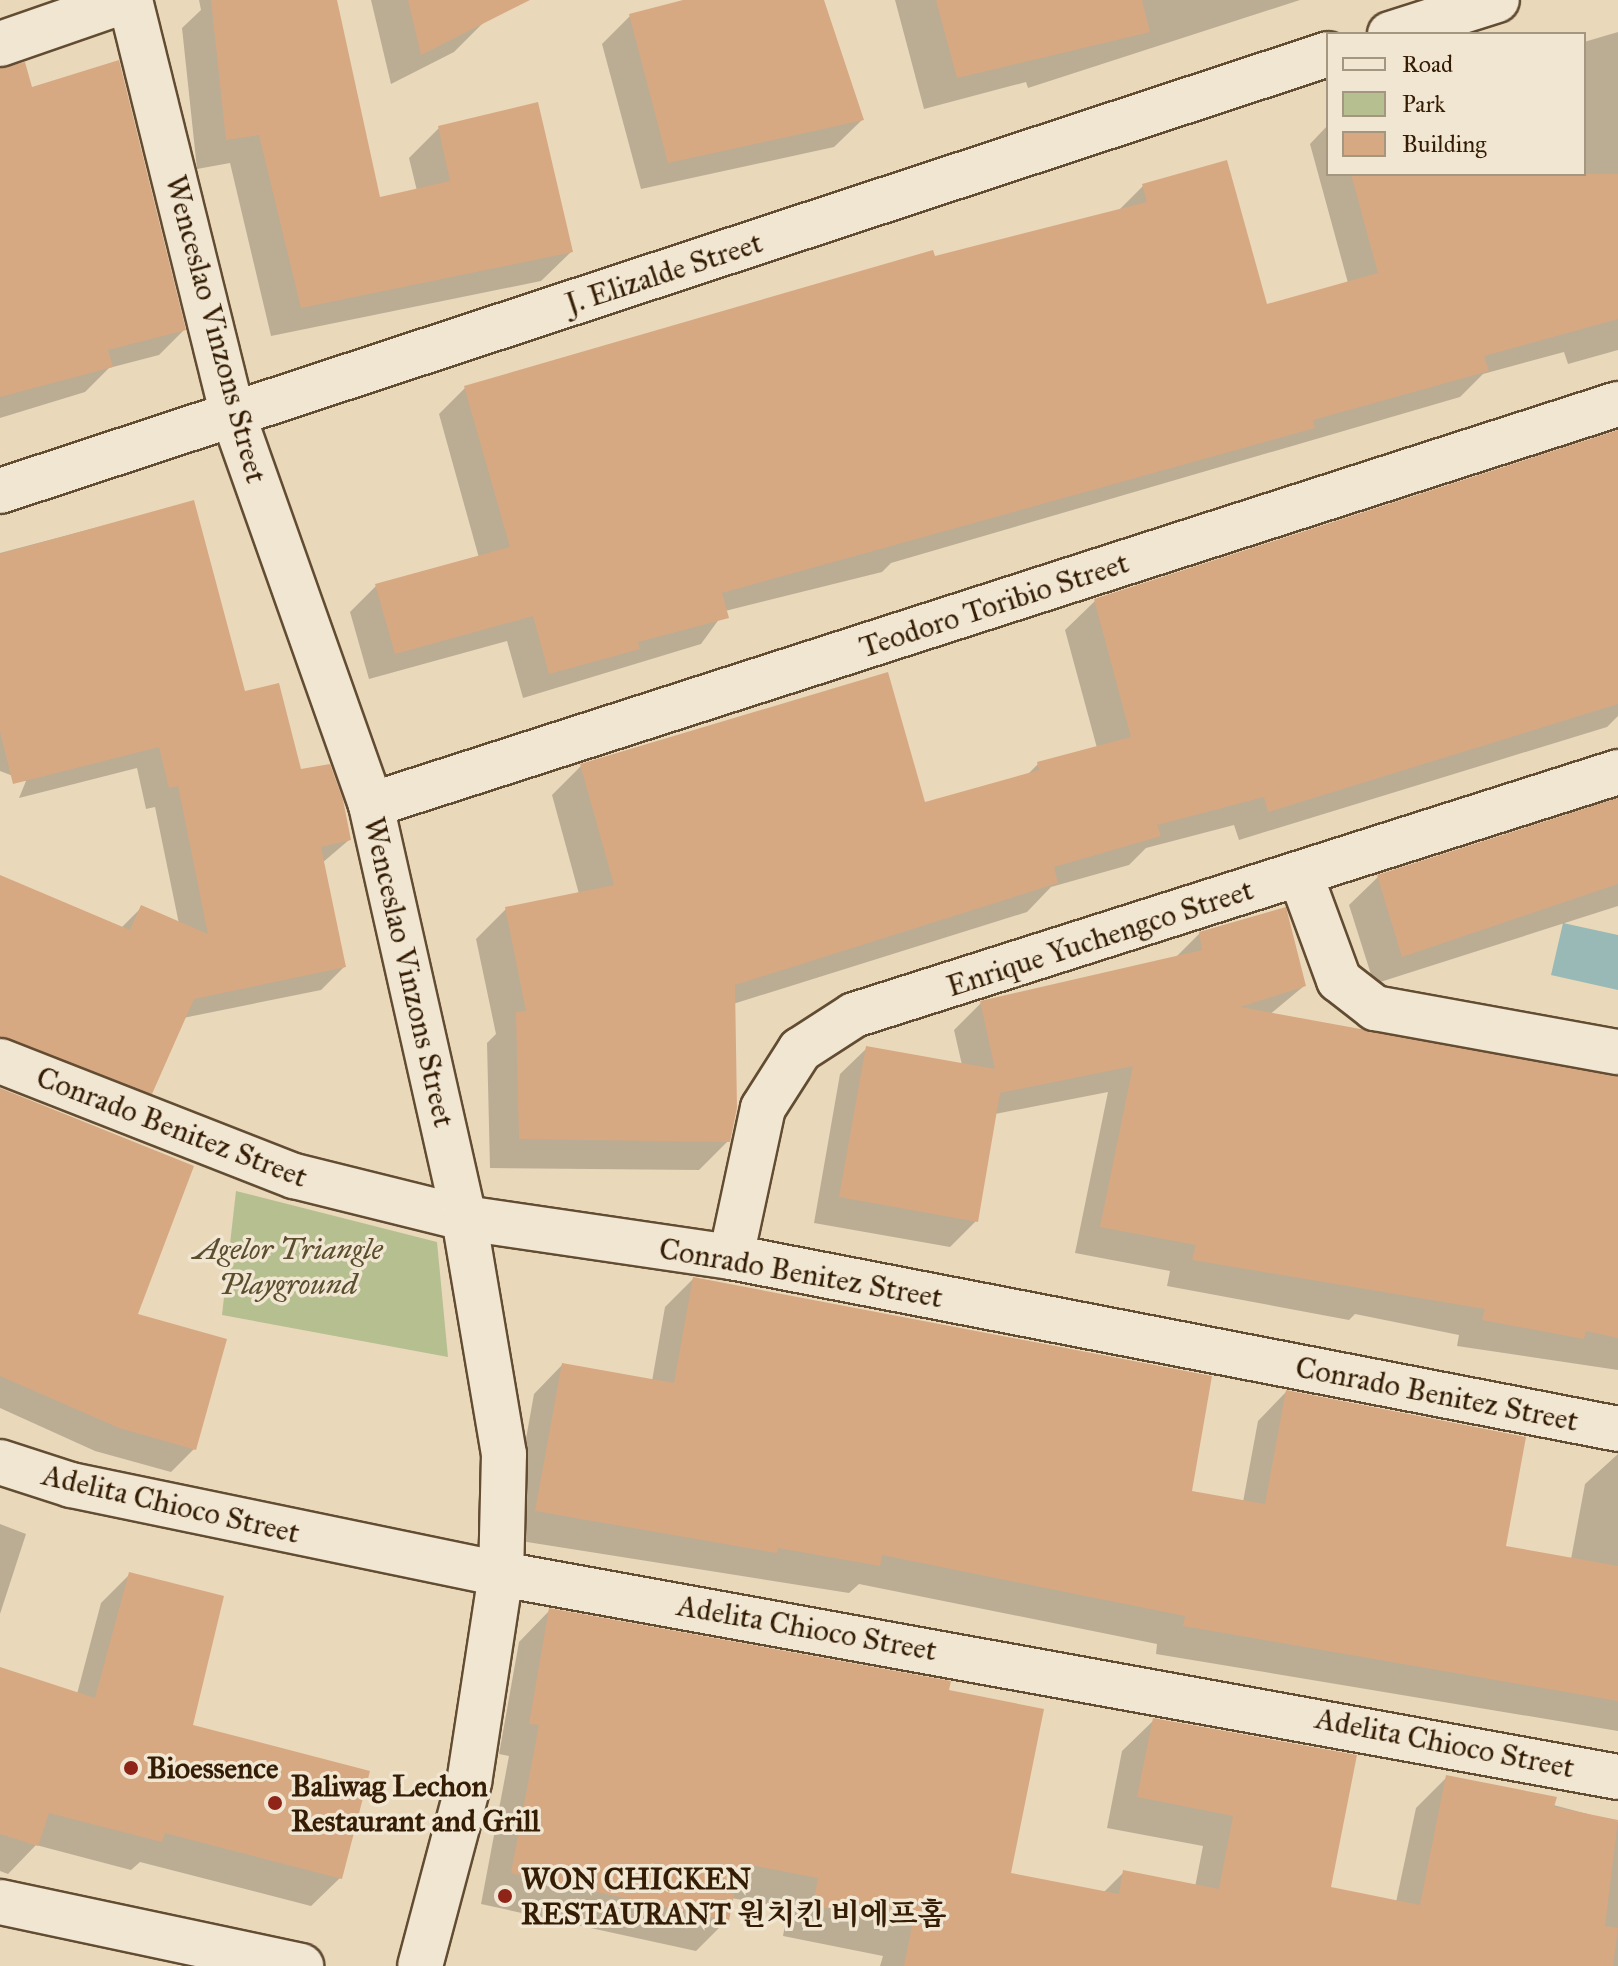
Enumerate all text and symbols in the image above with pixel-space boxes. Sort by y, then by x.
legend [1326,32,1586,176]
text: Road [1402,49,1453,79]
text: Park [1402,89,1445,119]
text: Building [1402,129,1487,159]
street label: Wenceslao Vinzons Street [158,171,274,487]
street label: J. Elizalde Street [561,224,767,322]
street label: Teodoro Toribio Street [855,545,1133,665]
street label: Wenceslao Vinzons Street [356,813,462,1131]
street label: Enrique Yuchengco Street [942,871,1258,1005]
street label: Conrado Benitez Street [31,1059,313,1195]
street label: Conrado Benitez Street [656,1230,946,1316]
park label: Agelor Triangle Playground [193,1231,383,1302]
street label: Conrado Benitez Street [1292,1349,1582,1439]
street label: Adelita Chioco Street [39,1457,303,1551]
street label: Adelita Chioco Street [674,1587,940,1669]
street label: Adelita Chioco Street [1312,1700,1578,1786]
place label: Bioessence [147,1750,278,1786]
marker: Bioessence [122,1759,140,1777]
place label: Baliwag Lechon Restaurant and Grill [291,1768,540,1838]
marker: Baliwag Lechon Restaurant and Grill [266,1794,284,1812]
place label: WON CHICKEN RESTAURANT 원치킨 비에프홈 [521,1861,947,1932]
marker: WON CHICKEN RESTAURANT 원치킨 비에프홈 [496,1887,514,1905]

